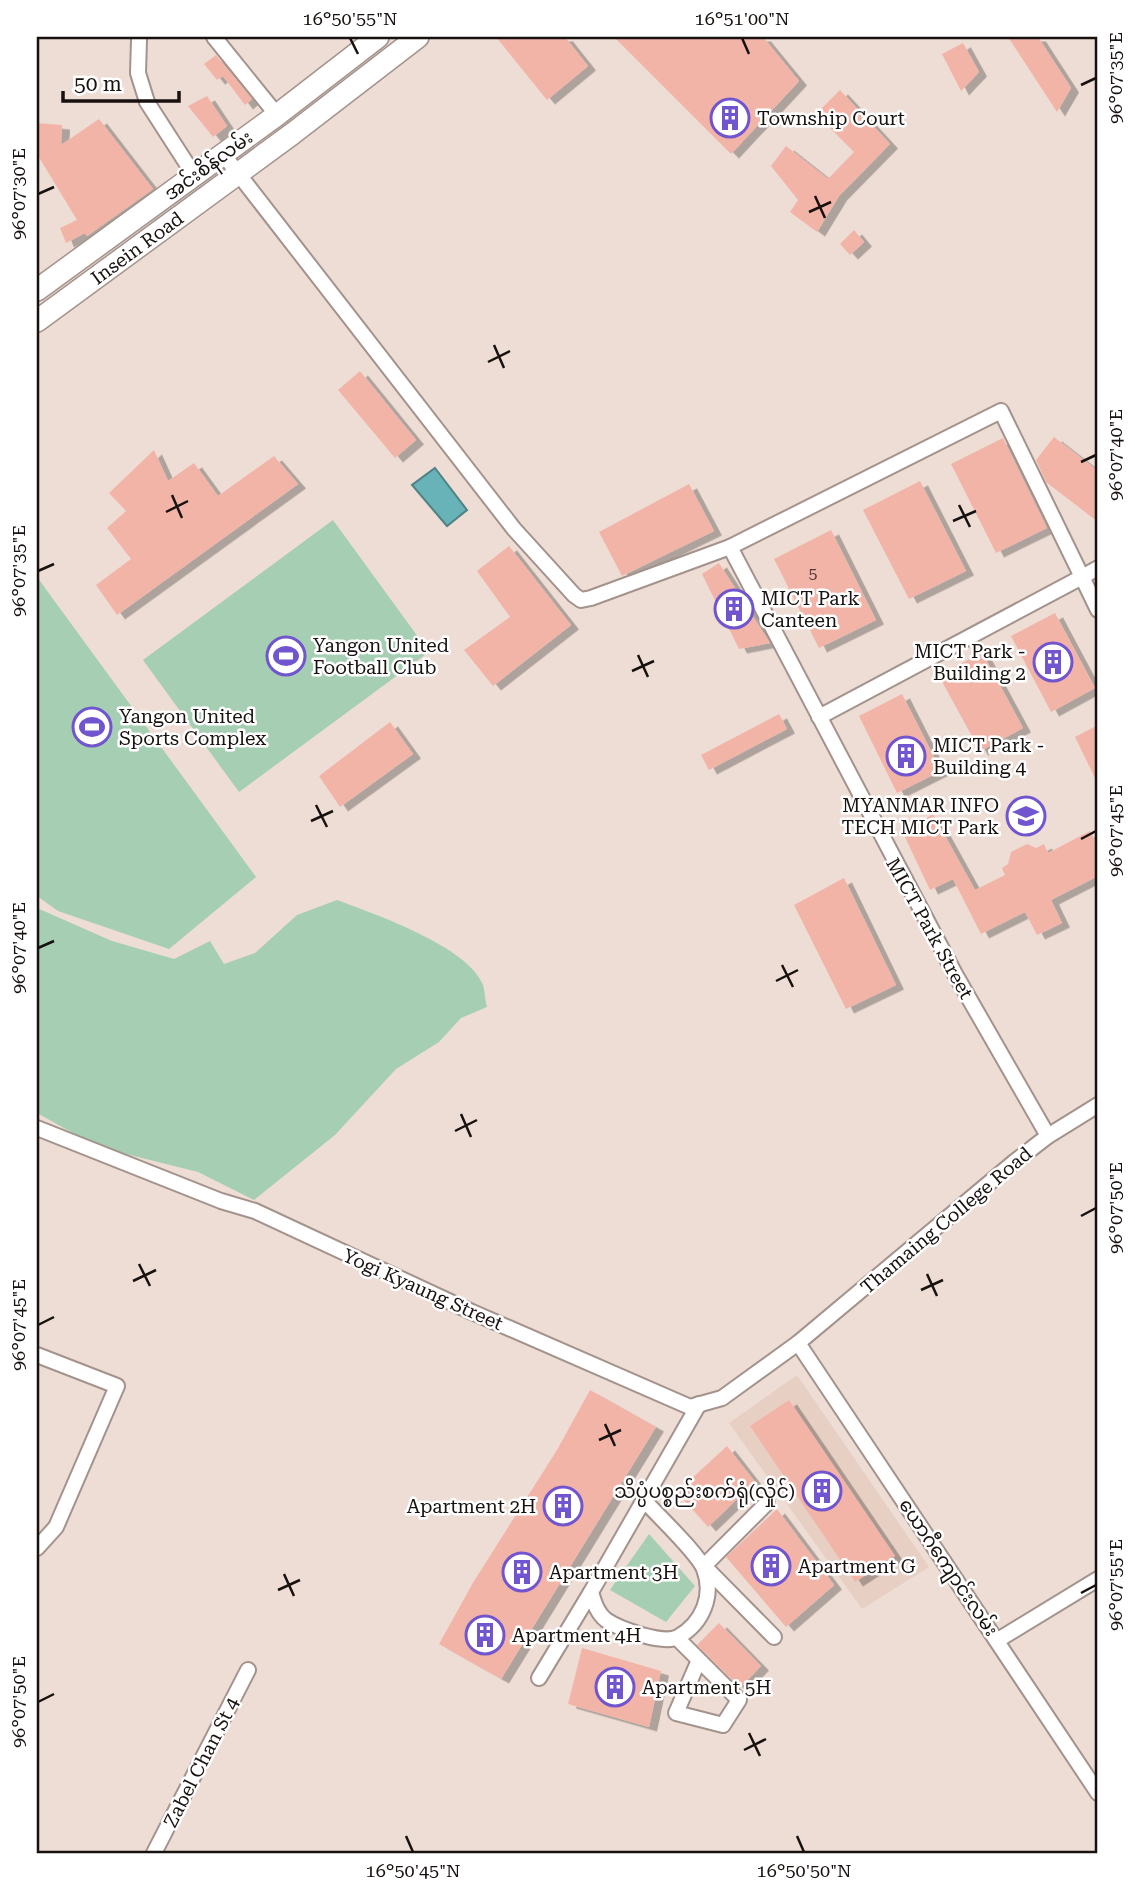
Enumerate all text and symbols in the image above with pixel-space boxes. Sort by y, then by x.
text: 16°50'55"N [303,8,397,29]
text: 16°51'00"N [695,8,789,29]
text: 96°07'35"E [1105,32,1126,124]
scale bar [63,60,178,104]
text: 50 m [74,72,122,96]
building icon: Township Court [709,97,751,139]
place label: Township Court [757,107,905,130]
street label: အင်းစိန်လမ်း [158,123,259,208]
text: 96°07'30"E [8,148,29,240]
street label: Insein Road [87,207,188,289]
text: 96°07'40"E [1105,409,1126,501]
text: 96°07'35"E [8,525,29,617]
house number: 5 [809,564,818,583]
place label: MICT Park Canteen [761,587,860,632]
building icon: MICT Park Canteen [713,588,755,630]
place label: Yangon United Football Club [313,634,449,679]
sports icon: Yangon United Football Club [265,635,307,677]
place label: MICT Park - Building 2 [914,640,1026,685]
building icon: MICT Park - Building 2 [1032,641,1074,683]
place label: Yangon United Sports Complex [119,705,266,750]
sports icon: Yangon United Sports Complex [71,706,113,748]
place label: MICT Park - Building 4 [933,734,1045,779]
building icon: MICT Park - Building 4 [885,735,927,777]
text: 96°07'45"E [1105,785,1126,877]
place label: MYANMAR INFO TECH MICT Park [842,794,999,839]
school or university icon: MYANMAR INFO TECH MICT Park [1005,795,1047,837]
street label: MICT Park Street [881,854,978,1003]
text: 96°07'40"E [8,902,29,994]
street label: Thamaing College Road [856,1142,1037,1299]
text: 96°07'50"E [1105,1162,1126,1254]
street label: Yogi Kyaung Street [339,1244,506,1335]
text: 96°07'45"E [8,1279,29,1371]
building icon: သိပ္ပံပစ္စည်းစက်ရုံ(လှိုင်) [801,1470,843,1512]
place label: သိပ္ပံပစ္စည်းစက်ရုံ(လှိုင်) [614,1477,795,1508]
building icon: Apartment 2H [542,1485,584,1527]
street label: ယောဂီကျောင်းလမ်း [891,1492,1006,1643]
place label: Apartment 2H [407,1495,536,1518]
text: 96°07'55"E [1105,1539,1126,1631]
building icon: Apartment G [750,1545,792,1587]
building icon: Apartment 3H [501,1551,543,1593]
place label: Apartment G [798,1555,916,1578]
place label: Apartment 3H [549,1561,678,1584]
building icon: Apartment 4H [464,1614,506,1656]
place label: Apartment 4H [512,1624,641,1647]
text: 96°07'50"E [8,1656,29,1748]
building icon: Apartment 5H [594,1666,636,1708]
place label: Apartment 5H [642,1676,771,1699]
street label: Zabel Chan St 4 [159,1693,244,1831]
text: 16°50'45"N [366,1860,460,1881]
text: 16°50'50"N [757,1860,851,1881]

